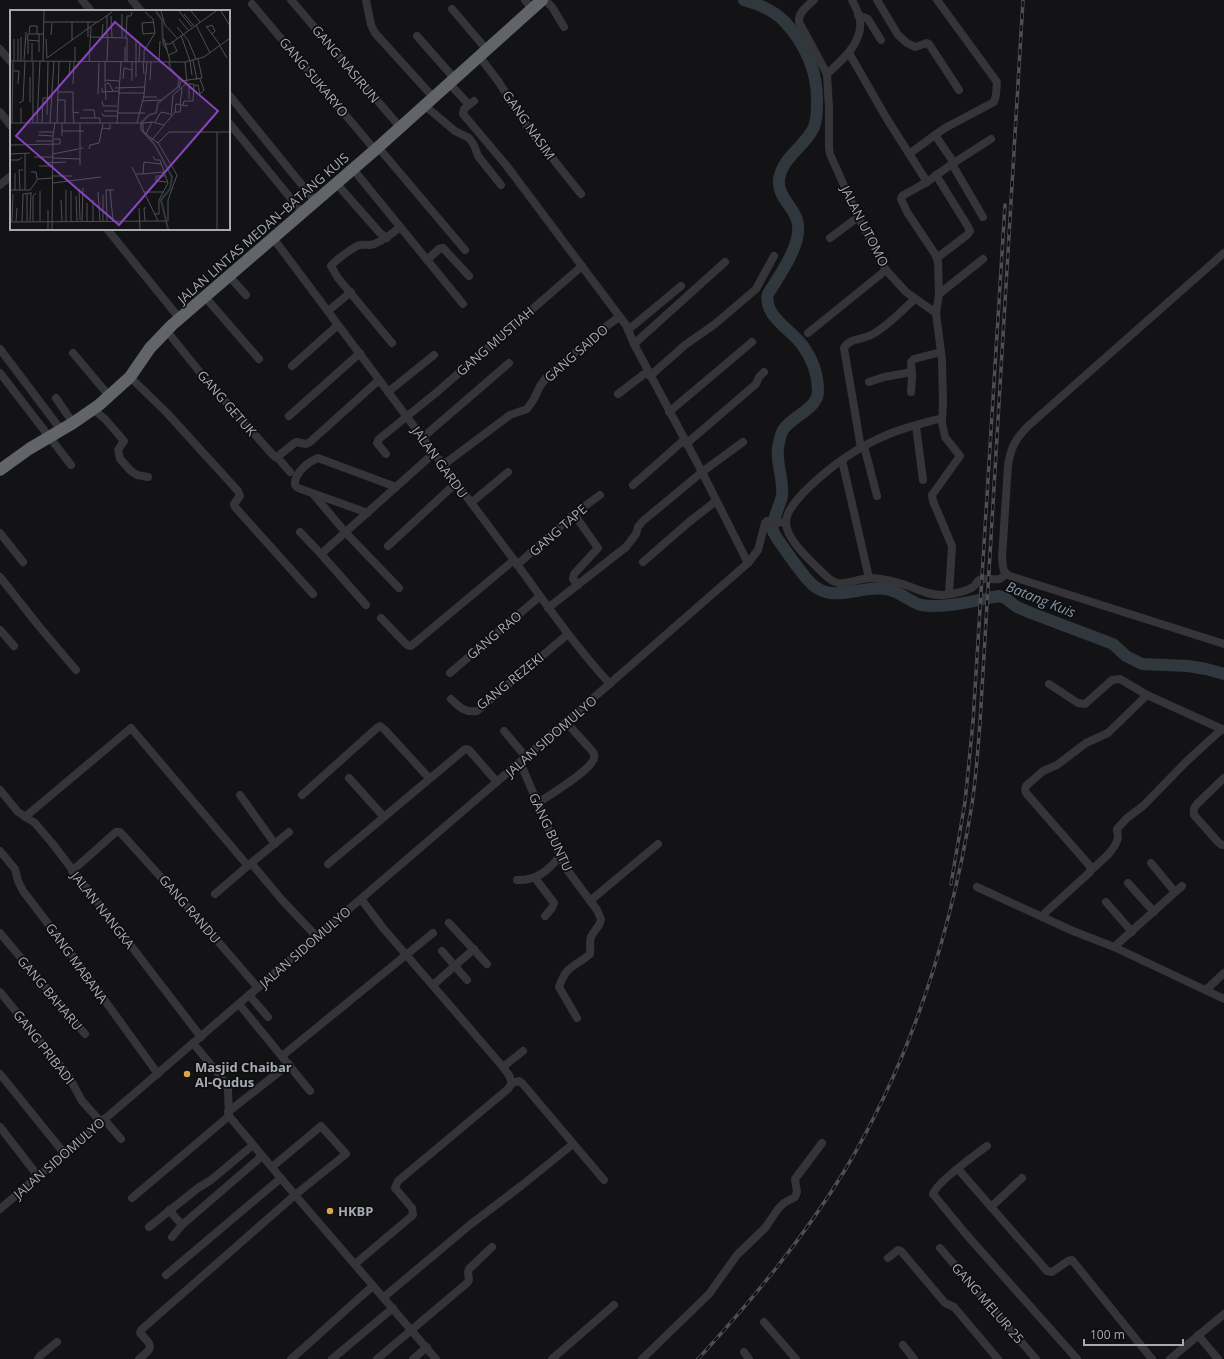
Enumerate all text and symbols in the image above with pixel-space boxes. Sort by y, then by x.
inset map [10,10,230,230]
street label: GANG NASIRUN [308,21,384,107]
street label: GANG SUKARYO [275,33,353,121]
street label: GANG NASIM [498,87,560,163]
street label: JALAN LINTAS MEDAN–BATANG KUIS [172,148,353,309]
street label: JALAN UTOMO [836,181,893,269]
street label: GANG MUSTIAH [452,302,538,380]
street label: GANG SAIDO [540,320,612,386]
street label: GANG GETUK [193,366,261,440]
street label: JALAN GARDU [407,421,472,501]
street label: GANG TAPE [525,500,591,560]
water label: Batang Kuis [1003,576,1079,622]
street label: GANG RAO [463,607,525,663]
street label: GANG REZEKI [473,648,547,714]
street label: JALAN SIDOMULYO [500,691,601,782]
street label: GANG BUNTU [525,790,577,874]
street label: JALAN NANGKA [66,866,139,953]
street label: GANG RANDU [155,871,225,947]
street label: JALAN SIDOMULYO [254,902,355,993]
street label: GANG MABANA [42,919,113,1007]
street label: GANG BAHARU [13,952,87,1034]
street label: GANG PRIBADI [9,1006,79,1088]
place label: Masjid Chaibar Al-Qudus [195,1058,292,1091]
marker: Masjid Chaibar Al-Qudus [182,1069,192,1079]
street label: JALAN SIDOMULYO [8,1113,109,1204]
place label: HKBP [338,1202,373,1220]
marker: HKBP [325,1206,335,1216]
street label: GANG MELUR 25 [948,1259,1028,1347]
scale bar [1084,1321,1183,1347]
text: 100 m [1090,1326,1125,1343]

